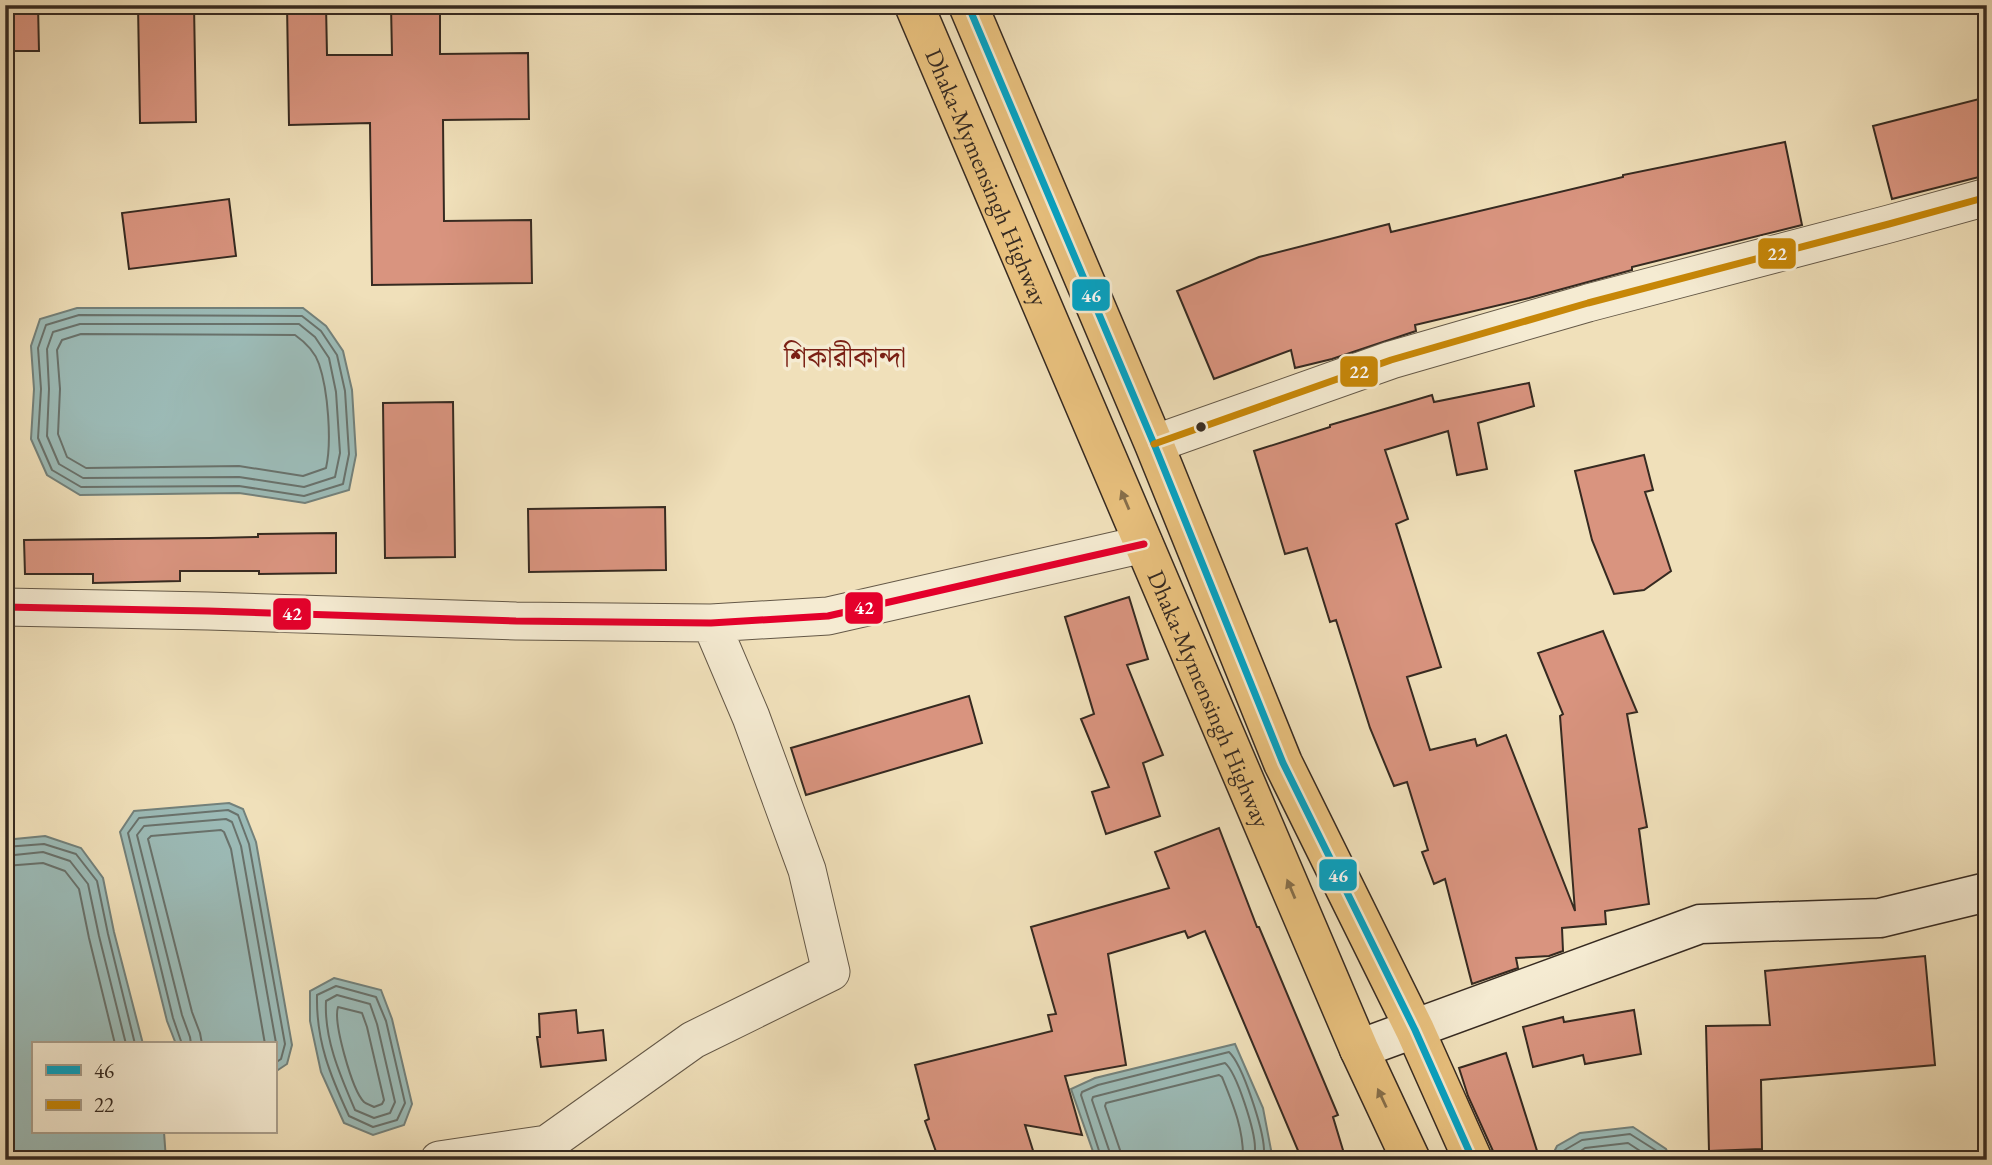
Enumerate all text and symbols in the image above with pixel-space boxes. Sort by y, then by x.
street label: Dhaka-Mymensingh Highway [919,44,1056,311]
line badge: 22 [1757,237,1797,270]
text: 22 [1767,241,1787,266]
line badge: 46 [1071,278,1111,312]
text: 46 [1081,283,1101,308]
district label: শিকারীকান্দা [783,339,906,375]
line badge: 22 [1339,355,1379,388]
text: 22 [1349,359,1369,384]
unlabelled marker [1194,420,1208,434]
one-way arrow [1119,490,1131,510]
street label: Dhaka-Mymensingh Highway [1141,565,1278,833]
line badge: 42 [844,591,884,625]
text: 42 [854,595,874,620]
line badge: 42 [272,597,312,631]
text: 42 [282,601,302,626]
line badge: 46 [1318,858,1358,892]
text: 46 [1328,863,1348,888]
one-way arrow [1285,879,1296,900]
legend [32,1042,276,1134]
text: 46 [94,1057,114,1084]
one-way arrow [1376,1088,1388,1108]
text: 22 [94,1091,114,1118]

